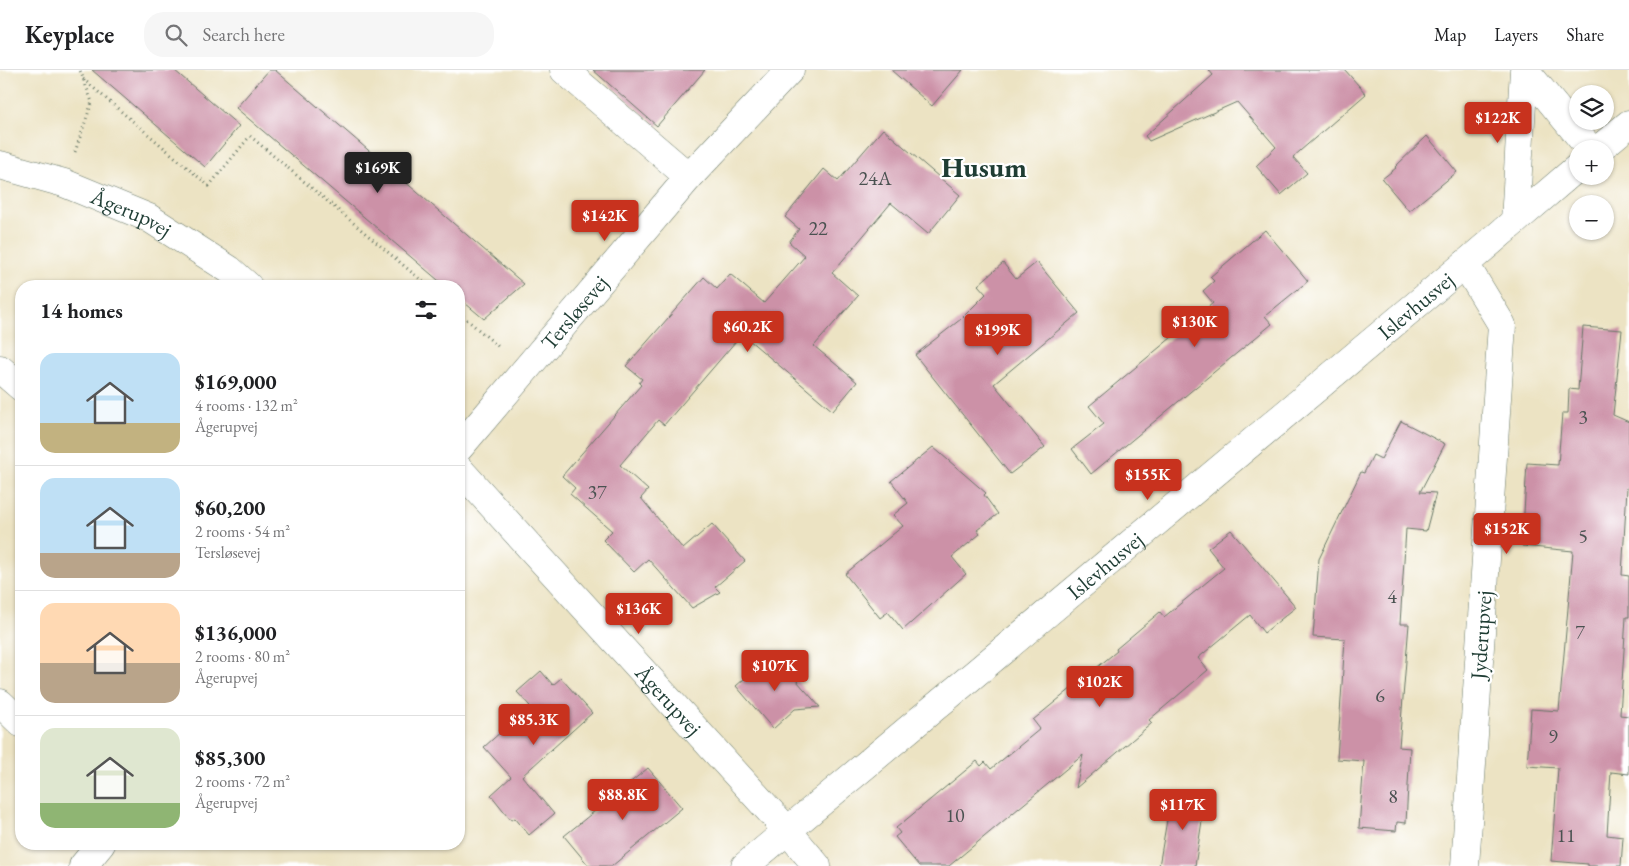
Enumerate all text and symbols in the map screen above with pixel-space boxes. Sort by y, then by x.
search box [144,12,494,57]
text: Keyplace [25,19,114,50]
icon: search [162,21,190,49]
text: Search here [202,22,285,47]
text: Map [1434,23,1466,46]
text: Layers [1494,23,1538,46]
text: Share [1566,23,1604,46]
map controls [1569,85,1614,240]
button: layers [1569,85,1614,130]
pin: $122K [1463,102,1533,144]
text: $122K [1476,107,1520,128]
button: + [1569,140,1614,185]
district label: Husum [941,149,1027,185]
pin: $169K [343,152,413,194]
text: $169K [356,157,400,178]
house number: 24A [858,165,892,191]
street label: Ågerupvej [86,181,178,244]
button: − [1569,195,1614,240]
pin: $142K [570,200,640,242]
text: $142K [583,205,627,226]
house number: 22 [808,215,828,241]
street label: Islevhusvej [1371,265,1460,346]
street label: Tersløsevej [534,269,614,356]
icon: filters [412,296,440,324]
text: 14 homes [40,297,123,324]
pin: $130K [1160,306,1230,348]
pin: $60.2K [707,310,789,353]
text: $130K [1173,311,1217,332]
pin: $199K [963,314,1033,356]
text: $60.2K [724,316,772,337]
text: $199K [976,319,1020,340]
text: $169,000 [195,368,277,395]
icon: home [80,373,140,433]
text: 4 rooms · 132 m² [195,395,298,416]
house number: 3 [1578,404,1588,430]
text: Ågerupvej [195,416,258,437]
pin: $155K [1113,458,1183,501]
text: $155K [1126,464,1170,485]
house number: 37 [587,479,607,505]
text: $60,200 [195,494,265,521]
icon: home [80,498,140,558]
pin: $152K [1472,512,1542,555]
text: $152K [1485,518,1529,539]
text: 2 rooms · 54 m² [195,521,290,542]
house number: 5 [1578,523,1588,549]
street label: Islevhusvej [1061,525,1149,605]
text: Tersløsevej [195,542,260,563]
house number: 4 [1387,583,1397,609]
street label: Jyderupvej [1463,590,1499,682]
pin: $136K [604,592,674,635]
text: $136K [617,598,661,619]
text: $136,000 [195,619,277,646]
house number: 7 [1575,619,1585,645]
icon: home [80,623,140,683]
text: 2 rooms · 80 m² [195,646,290,667]
pin: $107K [740,650,810,692]
text: $107K [753,655,797,676]
street label: Ågerupvej [628,658,709,742]
pin: $102K [1065,666,1135,708]
text: Ågerupvej [195,667,258,688]
text: $102K [1078,671,1122,692]
house number: 6 [1375,682,1385,708]
pin: $85.3K [493,704,575,746]
text: $85.3K [510,709,558,730]
house number: 9 [1548,723,1558,749]
text: $85,300 [195,744,265,771]
icon: home [80,748,140,808]
text: 2 rooms · 72 m² [195,771,290,792]
pin: $88.8K [582,778,664,821]
house number: 8 [1388,783,1398,809]
text: $88.8K [599,784,647,805]
pin: $117K [1148,788,1218,831]
text: Ågerupvej [195,792,258,813]
text: $117K [1161,794,1205,815]
house number: 10 [945,802,965,828]
house number: 11 [1556,822,1576,848]

